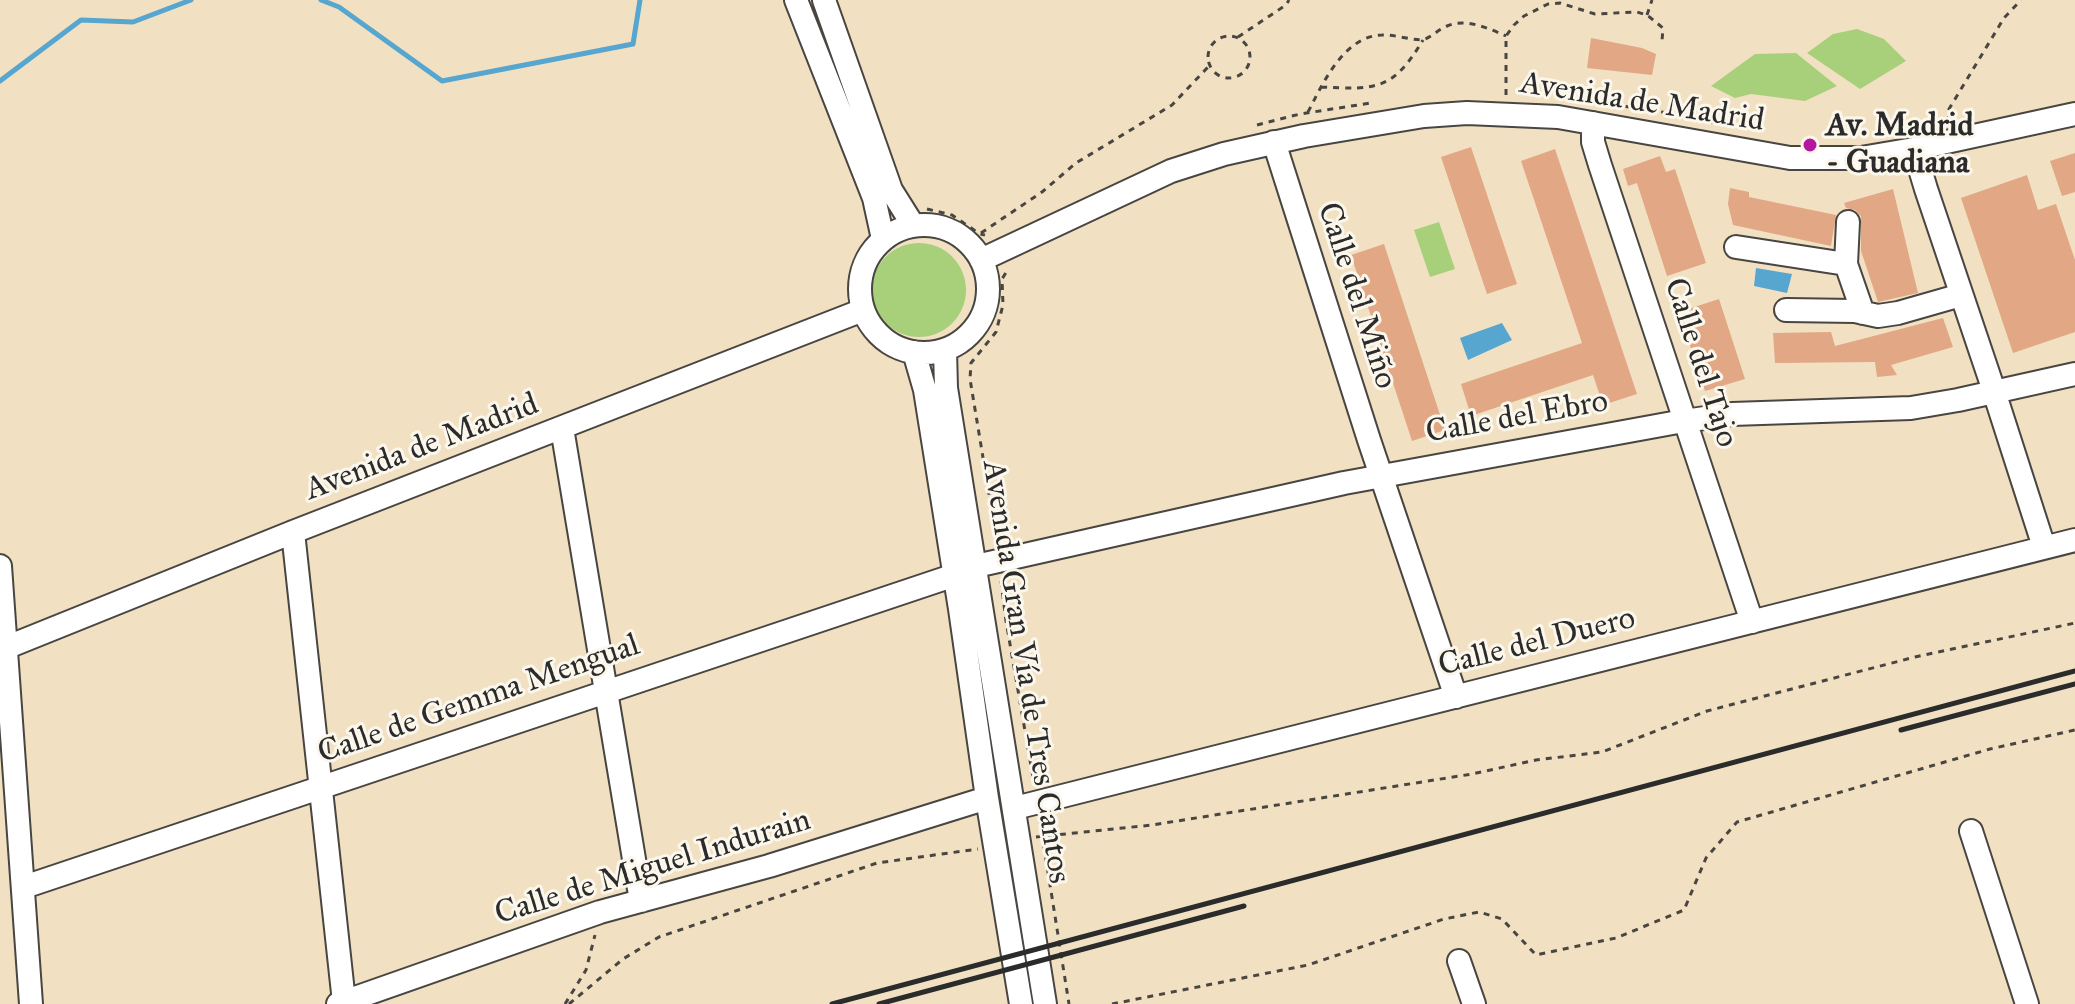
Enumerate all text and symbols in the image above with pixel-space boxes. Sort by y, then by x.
street label: Avenida de Madrid [1517,65,1767,141]
place label: Av. Madrid - Guadiana [1826,108,1973,183]
marker: Av. Madrid - Guadiana [1801,136,1819,154]
street label: Calle del Miño [1308,198,1404,394]
street label: Calle del Tajo [1655,274,1745,452]
street label: Calle del Ebro [1423,383,1611,453]
street label: Avenida de Madrid [300,386,544,510]
street label: Avenida Gran Vía de Tres Cantos [973,458,1077,886]
street label: Calle del Duero [1435,600,1639,686]
street label: Calle de Gemma Mengual [313,627,645,773]
street label: Calle de Miguel Indurain [491,802,815,934]

